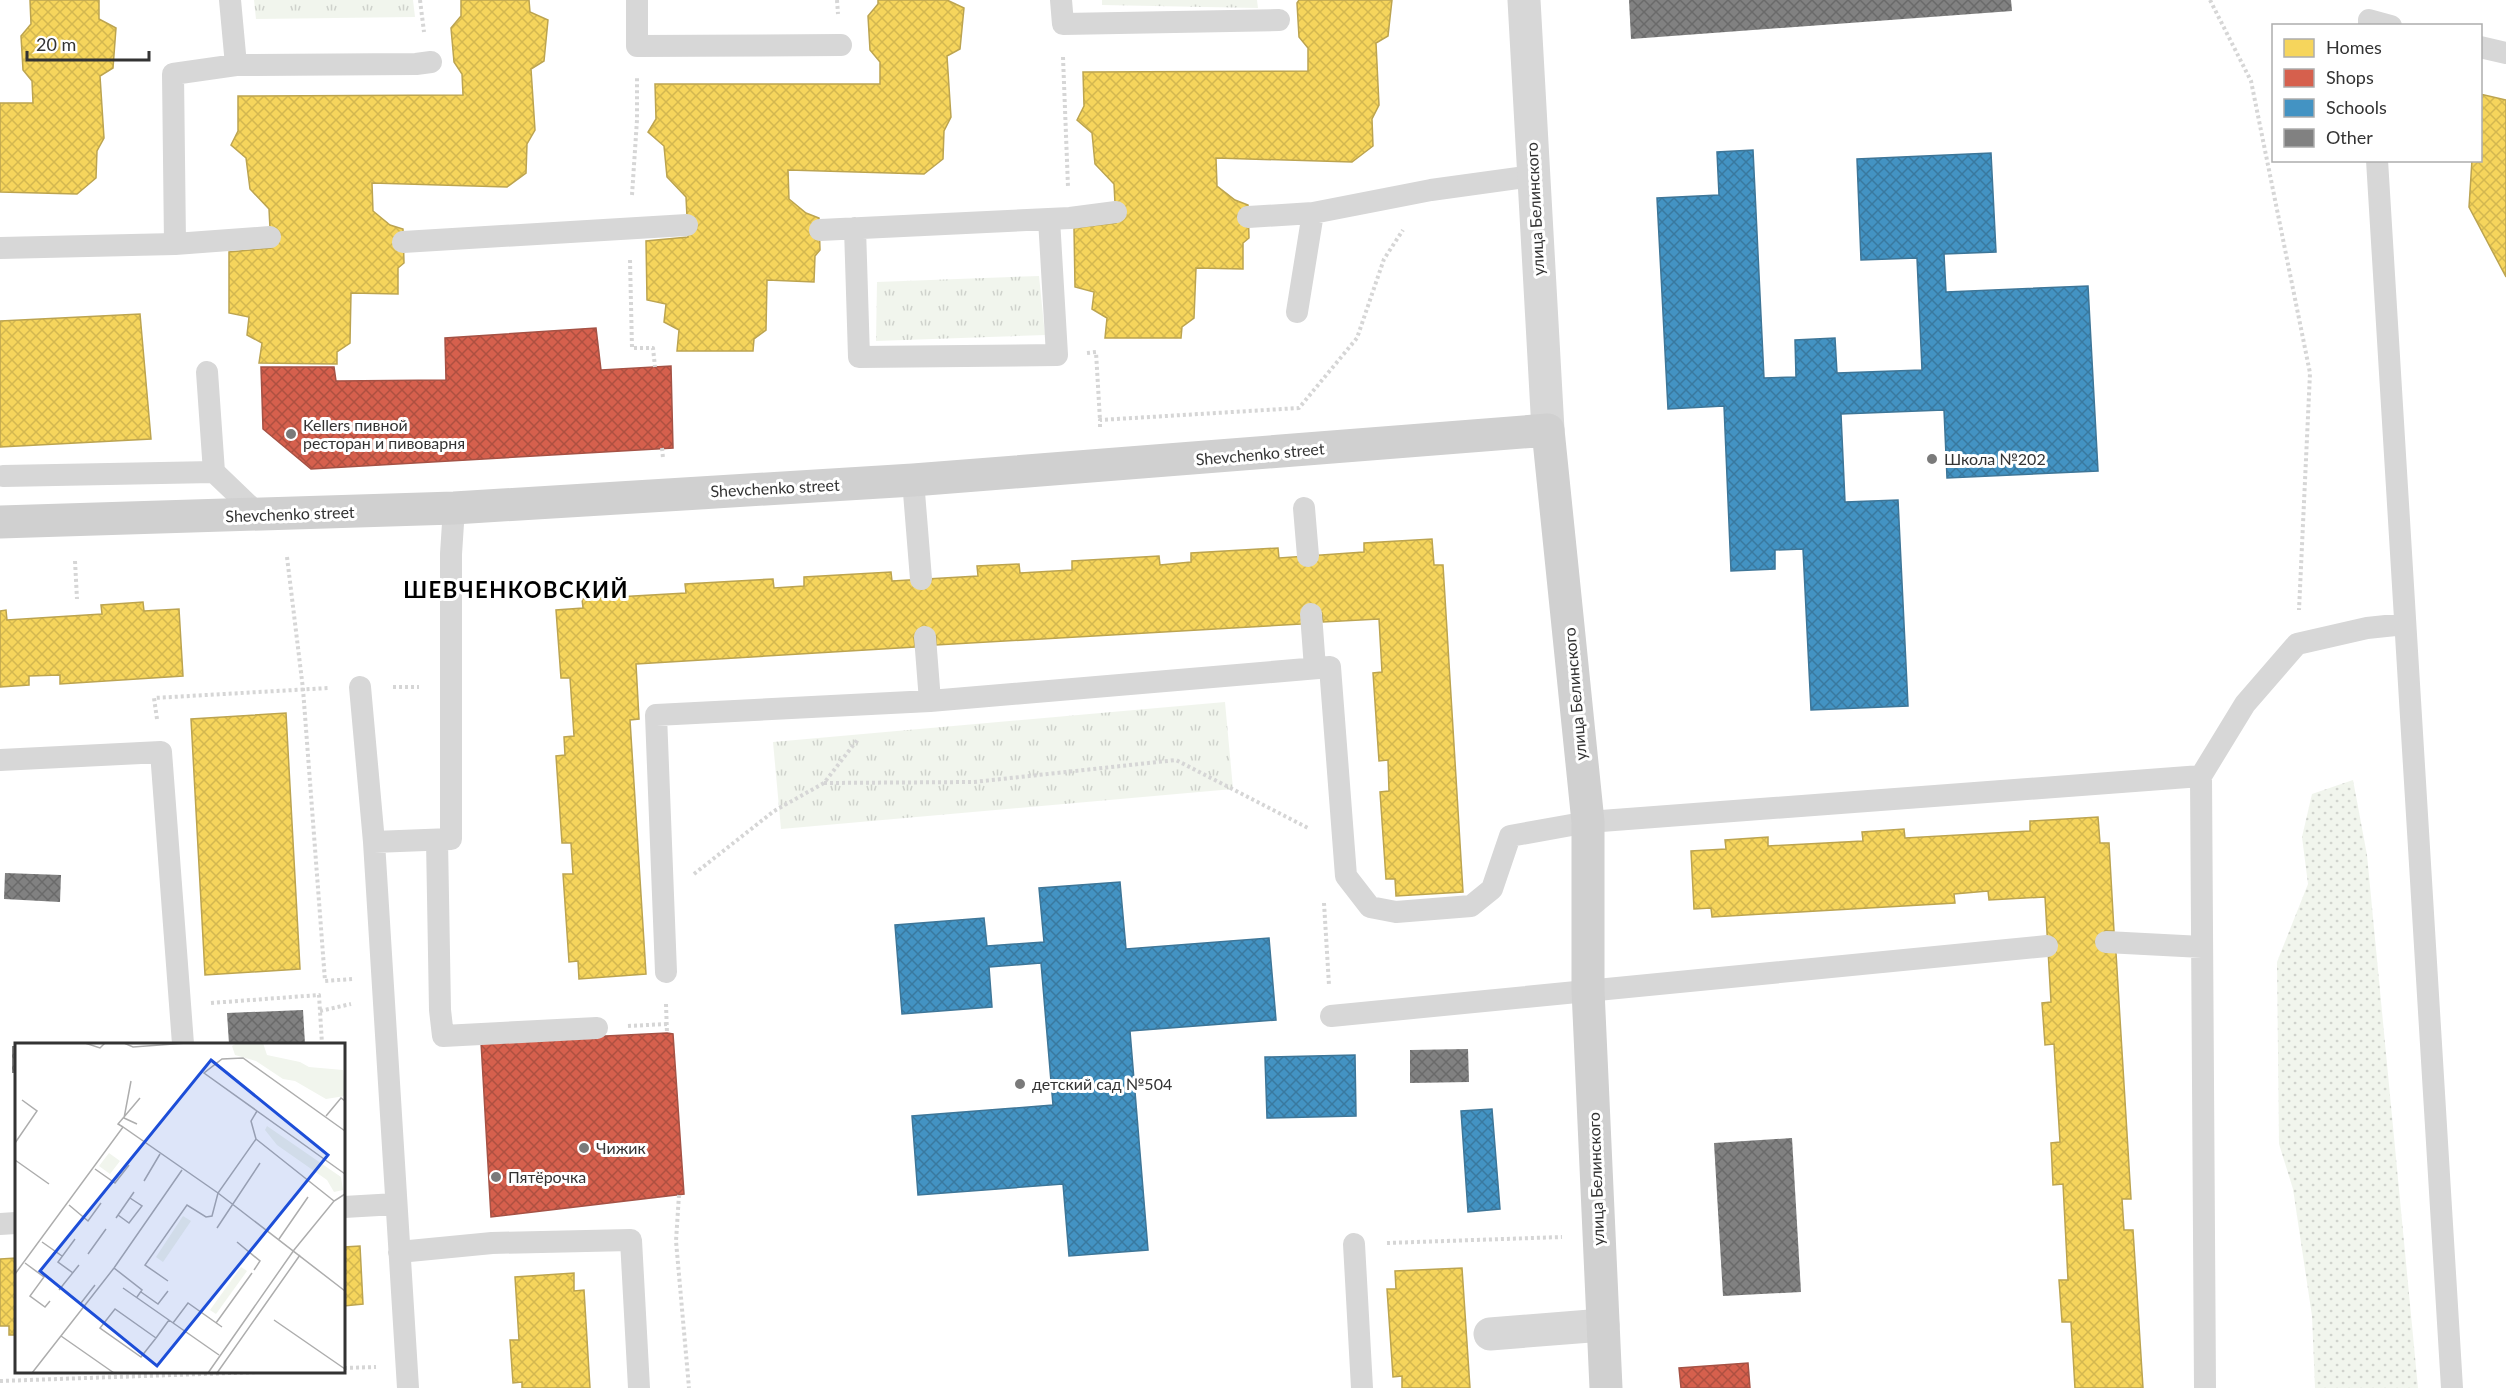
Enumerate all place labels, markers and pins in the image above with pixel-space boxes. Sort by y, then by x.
place label: Kellers пивной ресторан и пивоварня [303,415,465,452]
marker: Kellers пивной ресторан и пивоварня [284,427,298,441]
place label: Школа №202 [1944,449,2046,468]
marker: Школа №202 [1925,452,1939,466]
place label: детский сад №504 [1032,1074,1172,1093]
marker: детский сад №504 [1013,1077,1027,1091]
place label: Чижик [596,1138,646,1157]
marker: Чижик [577,1141,591,1155]
place label: Пятёрочка [508,1167,586,1186]
marker: Пятёрочка [489,1170,503,1184]

